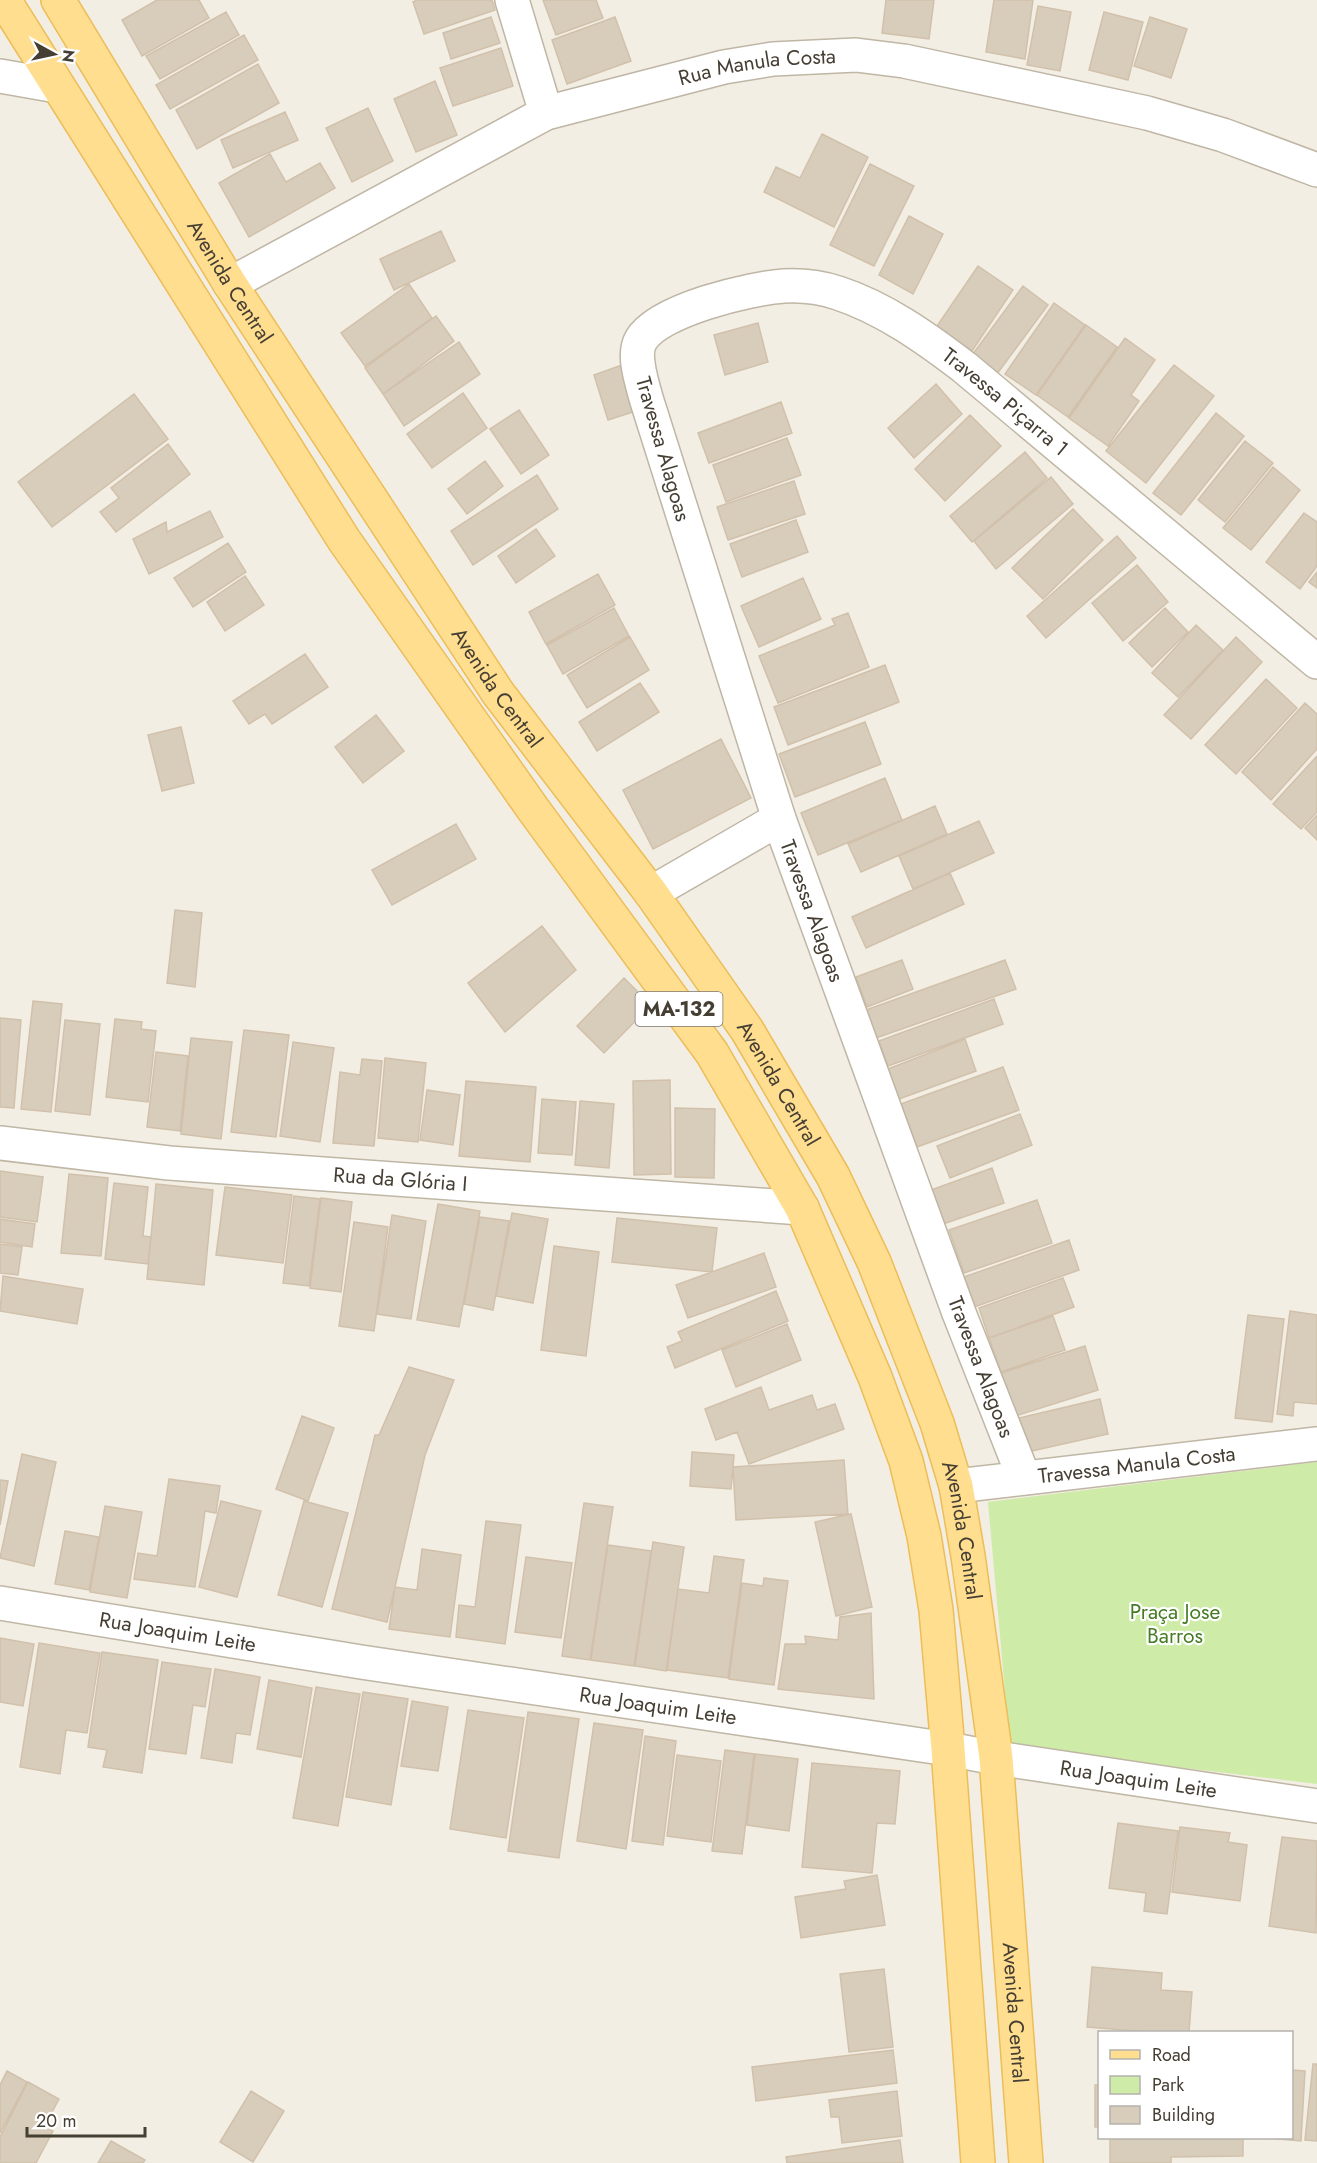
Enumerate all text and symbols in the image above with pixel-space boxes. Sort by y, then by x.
north arrow [24,24,84,84]
street label: Rua Manula Costa [675,41,836,93]
text: N [56,48,81,64]
street label: Avenida Central [180,214,280,349]
street label: Travessa Piçarra 1 [936,341,1075,463]
street label: Travessa Alagoas [628,373,698,525]
street label: Avenida Central [444,622,550,754]
street label: Travessa Alagoas [772,836,852,986]
road number: MA-132 [636,992,722,1026]
street label: Avenida Central [730,1014,827,1152]
street label: Rua da Glória I [332,1160,468,1199]
street label: Travessa Alagoas [940,1292,1022,1442]
street label: Travessa Manula Costa [1037,1439,1237,1491]
street label: Avenida Central [934,1457,989,1602]
park label: Praça Jose Barros [1130,1597,1220,1651]
street label: Rua Joaquim Leite [97,1604,259,1660]
street label: Rua Joaquim Leite [577,1680,739,1733]
street label: Rua Joaquim Leite [1058,1753,1219,1806]
street label: Avenida Central [995,1941,1035,2084]
legend [1098,2031,1293,2139]
text: Road [1152,2042,1191,2068]
text: Park [1152,2072,1184,2098]
scale bar [27,2100,146,2138]
text: Building [1152,2102,1215,2128]
text: 20 m [36,2108,76,2134]

